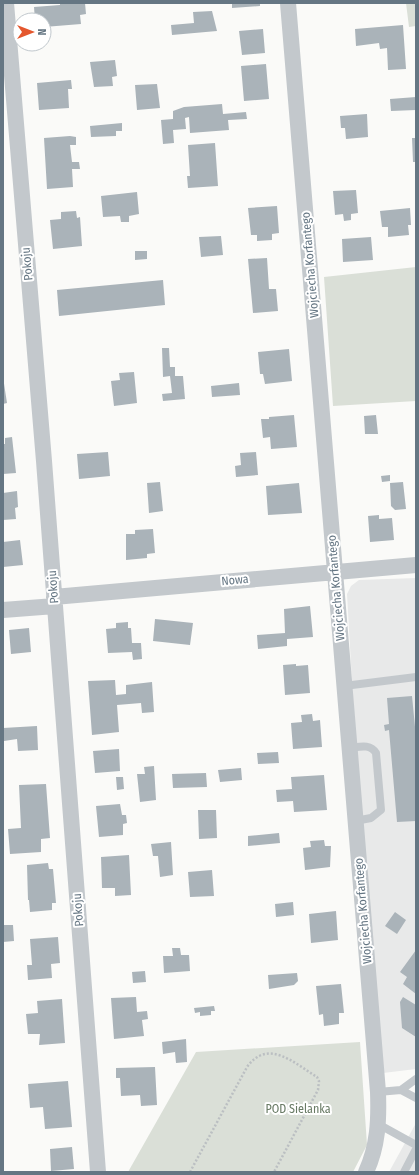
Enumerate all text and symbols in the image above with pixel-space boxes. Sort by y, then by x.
north arrow [12,12,52,52]
text: N [35,29,48,35]
street label: Wojciecha Korfantego [298,211,322,319]
street label: Pokoju [19,247,35,281]
street label: Wojciecha Korfantego [324,534,348,642]
street label: Pokoju [45,570,61,604]
street label: Nowa [221,572,249,588]
street label: Wojciecha Korfantego [351,857,375,965]
street label: Pokoju [70,893,86,927]
park label: POD Sielanka [265,1102,331,1116]

